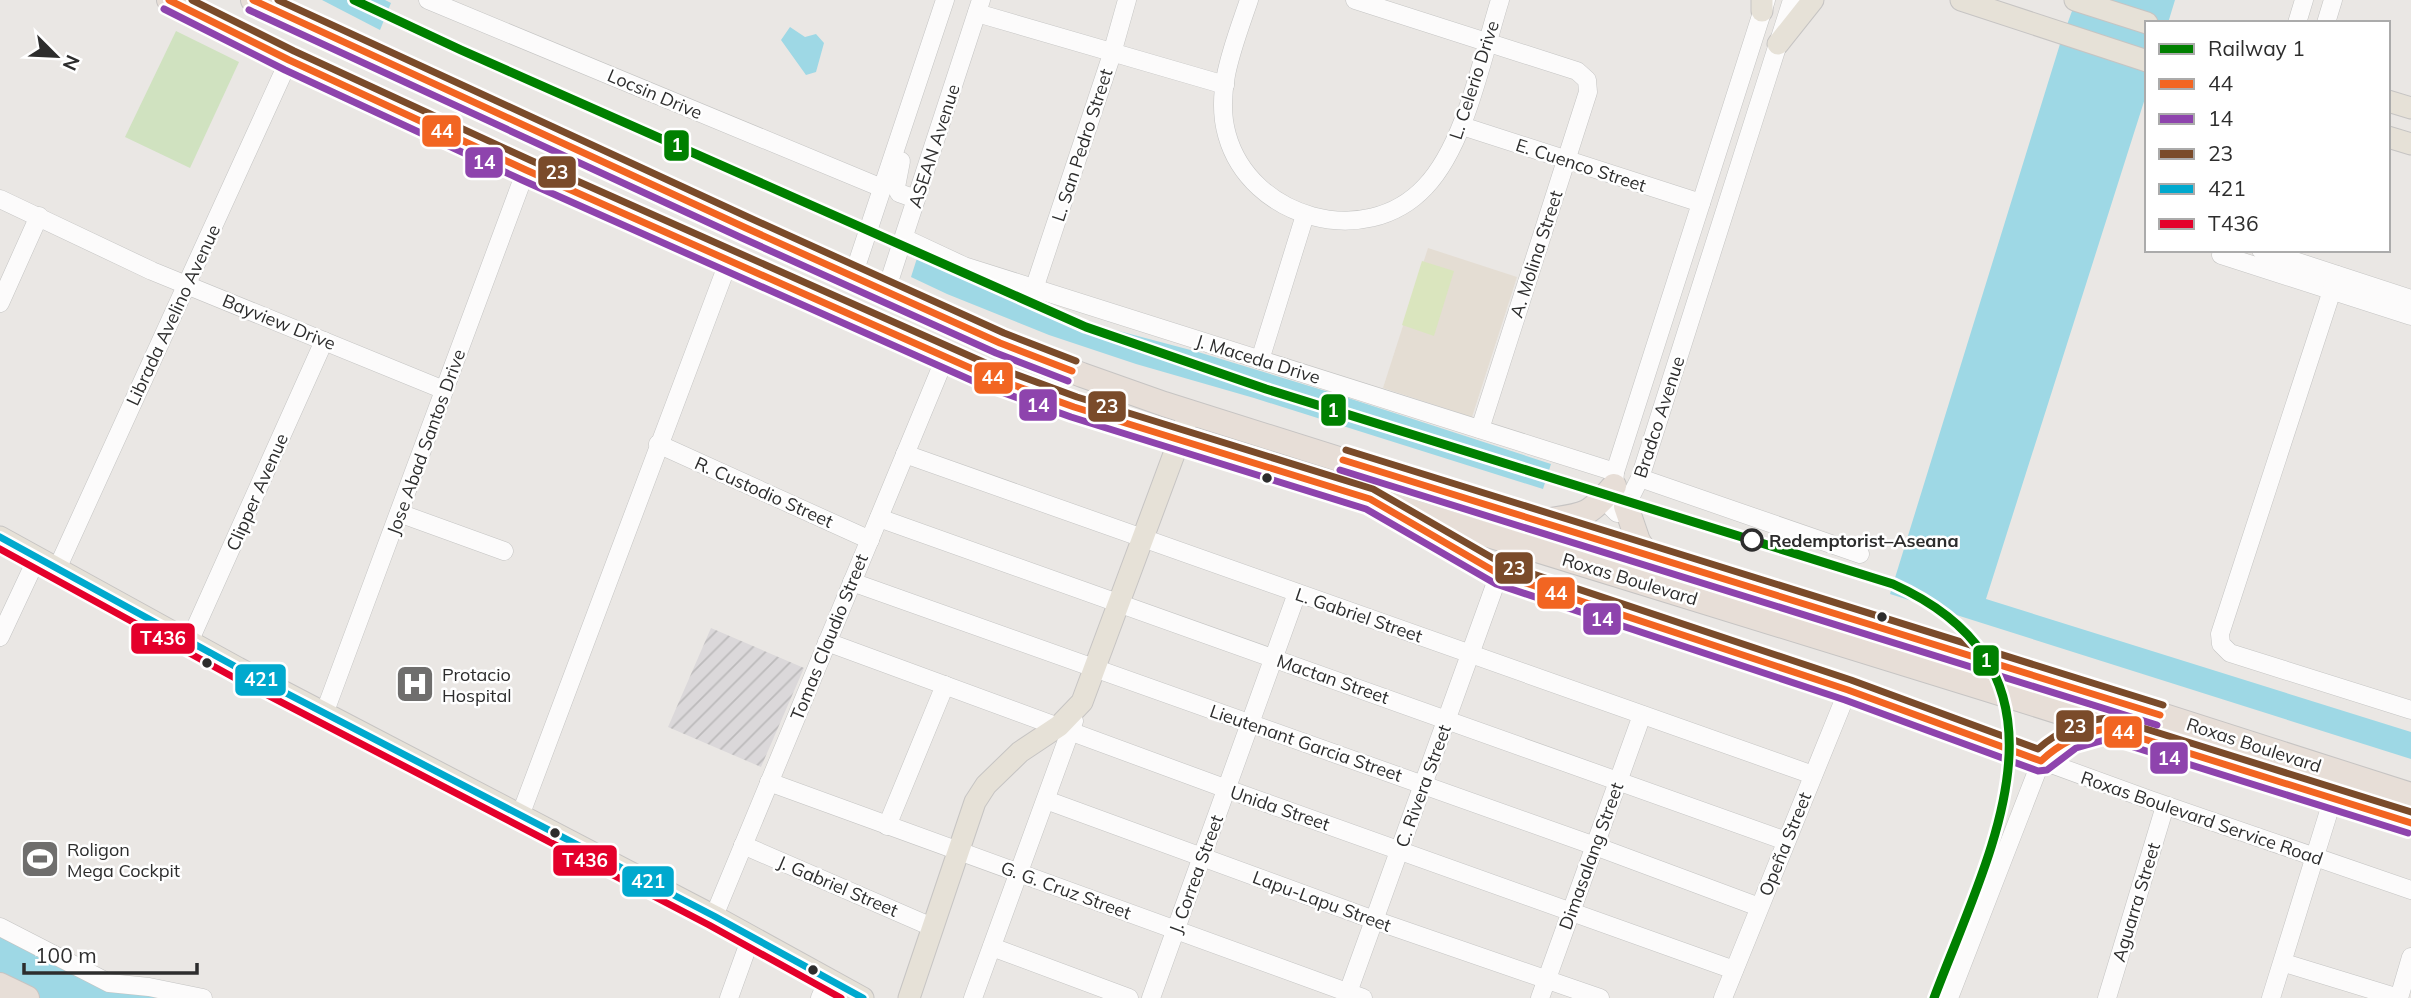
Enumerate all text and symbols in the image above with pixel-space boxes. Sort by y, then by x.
street label: L. Celerio Drive [1444,18,1504,142]
north arrow [21,21,91,91]
legend [2145,21,2390,252]
text: Railway 1 [2208,35,2305,61]
text: N [58,51,85,74]
street label: Locsin Drive [604,64,706,124]
street label: L. San Pedro Street [1046,66,1118,224]
text: 44 [2208,70,2234,96]
street label: ASEAN Avenue [903,81,965,211]
text: 14 [2208,105,2234,131]
line badge: 44 [421,114,462,148]
text: 44 [431,119,454,143]
line badge: 1 [663,129,690,162]
text: 1 [671,133,683,157]
street label: E. Cuenco Street [1513,133,1649,197]
text: 23 [2208,140,2233,166]
line badge: 14 [464,146,504,179]
text: 14 [473,150,496,174]
line badge: 23 [537,155,577,189]
text: 23 [546,160,568,184]
text: 421 [2208,175,2246,201]
street label: A. Molina Street [1505,187,1567,321]
text: T436 [2208,210,2258,236]
street label: Librada Avelino Avenue [121,221,225,409]
street label: Bayview Drive [219,289,339,355]
street label: J. Maceda Drive [1193,329,1323,389]
street label: Jose Abad Santos Drive [382,346,470,538]
street label: Bradco Avenue [1628,353,1690,481]
line badge: 44 [973,361,1014,395]
text: 44 [982,365,1005,389]
line badge: 14 [1018,388,1058,422]
line badge: 23 [1087,390,1127,423]
text: 14 [1027,393,1050,417]
line badge: 1 [1320,393,1347,427]
text: 23 [1096,394,1118,418]
text: 1 [1327,398,1339,422]
street label: Clipper Avenue [221,430,293,554]
street label: R. Custodio Street [691,451,837,533]
unlabelled marker [1260,471,1274,485]
marker: Redemptorist–Aseana [1741,529,1763,551]
place label: Redemptorist–Aseana [1769,529,1959,552]
street label: Roxas Boulevard [1559,547,1701,611]
street label: Tomas Claudio Street [785,550,873,724]
line badge: 23 [1494,551,1534,585]
text: 23 [1503,556,1525,580]
line badge: 44 [1536,576,1576,610]
text: 44 [1545,581,1568,605]
street label: L. Gabriel Street [1292,582,1426,648]
line badge: 14 [1582,602,1622,636]
text: 14 [1591,607,1614,631]
unlabelled marker [1875,610,1889,624]
line badge: T436 [130,622,196,655]
text: T436 [140,626,186,650]
line badge: 1 [1972,644,2000,677]
text: 1 [1980,648,1992,672]
street label: Mactan Street [1274,649,1392,709]
unlabelled marker [200,656,214,670]
line badge: 421 [234,663,287,697]
hospital icon: Protacio Hospital [394,663,436,705]
place label: Protacio Hospital [442,663,511,707]
text: 421 [244,667,278,691]
street label: Lieutenant Garcia Street [1207,699,1405,787]
line badge: 23 [2055,709,2095,743]
street label: Roxas Boulevard [2184,712,2324,778]
text: 23 [2064,714,2086,738]
line badge: 44 [2103,715,2143,749]
text: 44 [2112,720,2135,744]
street label: C. Rivera Street [1390,721,1456,851]
line badge: 14 [2149,741,2189,775]
text: 14 [2158,746,2181,770]
street label: Roxas Boulevard Service Road [2078,766,2326,870]
street label: Dimasalang Street [1554,779,1628,933]
street label: Unida Street [1227,780,1333,836]
street label: Opeña Street [1754,789,1816,899]
street label: J. Correa Street [1164,812,1228,936]
unlabelled marker [548,826,562,840]
sports icon: Roligon Mega Cockpit [19,838,61,880]
place label: Roligon Mega Cockpit [67,838,180,882]
street label: Aguarra Street [2107,840,2165,964]
line badge: T436 [552,844,618,877]
text: T436 [562,848,608,872]
street label: J. Gabriel Street [774,850,902,922]
street label: G. G. Cruz Street [998,856,1134,924]
line badge: 421 [621,865,675,898]
street label: Lapu-Lapu Street [1250,865,1394,937]
text: 421 [631,869,665,893]
scale bar [24,932,198,976]
text: 100 m [35,942,97,968]
unlabelled marker [806,963,820,977]

